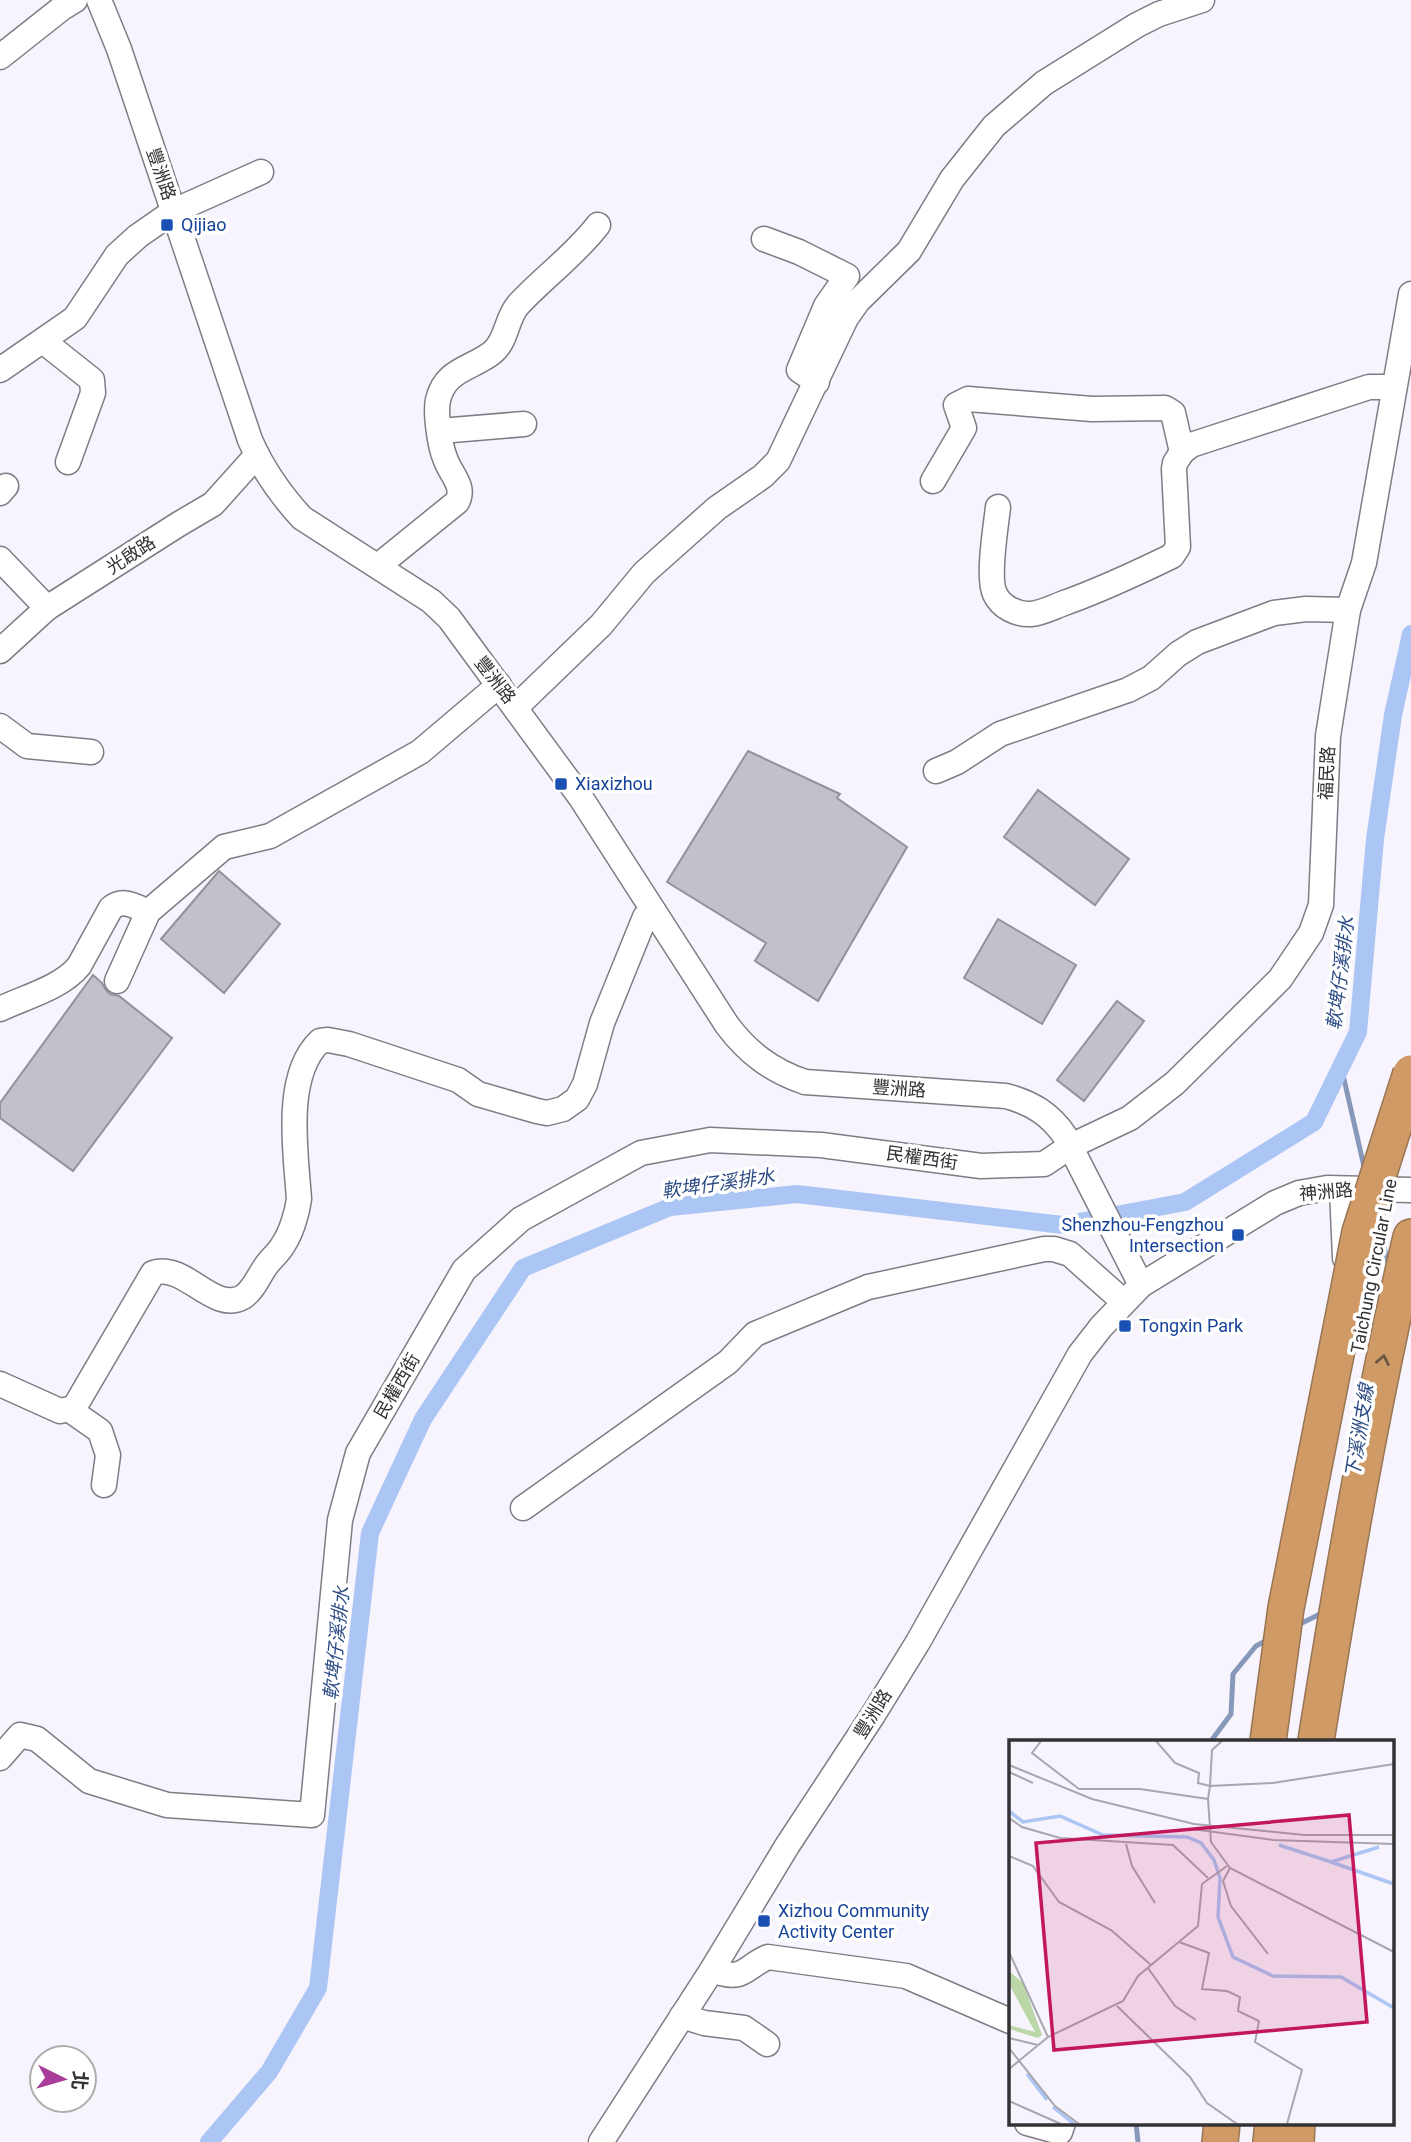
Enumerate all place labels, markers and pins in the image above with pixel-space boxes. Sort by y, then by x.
place label: Qijiao [181,214,227,235]
marker: Qijiao [159,217,175,233]
place label: Xiaxizhou [575,773,653,794]
marker: Xiaxizhou [553,776,569,792]
place label: Shenzhou-Fengzhou Intersection [1062,1214,1224,1256]
marker: Shenzhou-Fengzhou Intersection [1230,1227,1246,1243]
place label: Tongxin Park [1139,1315,1244,1336]
marker: Tongxin Park [1117,1318,1133,1334]
place label: Xizhou Community Activity Center [778,1900,930,1942]
marker: Xizhou Community Activity Center [756,1913,772,1929]

